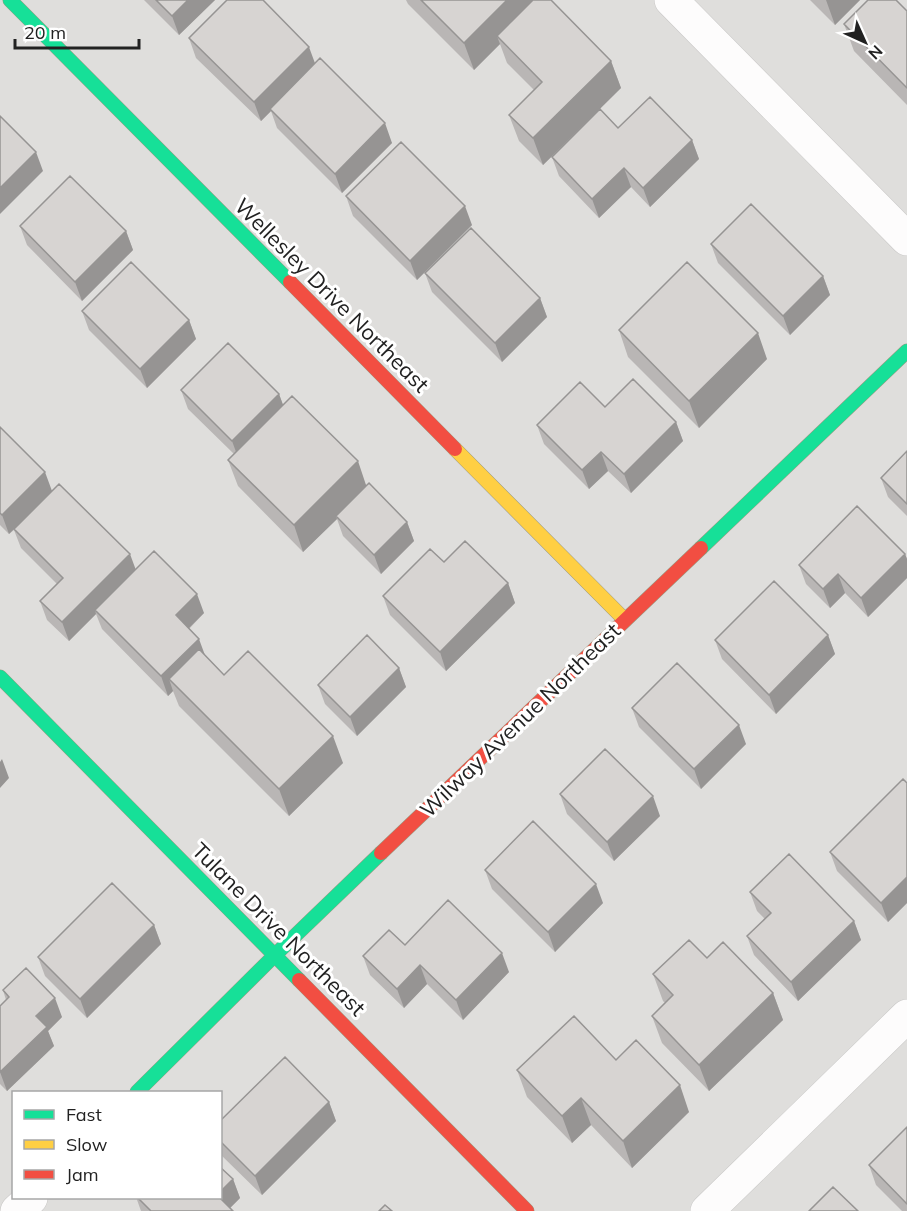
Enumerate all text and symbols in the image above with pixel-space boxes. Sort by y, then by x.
scale bar [15,12,140,50]
north arrow [835,12,895,72]
text: 20 m [24,21,66,44]
text: N [864,41,887,64]
street label: Wellesley Drive Northeast [229,192,435,398]
street label: Wilway Avenue Northeast [414,616,627,823]
street label: Tulane Drive Northeast [186,836,372,1022]
legend [12,1091,222,1199]
text: Fast [66,1103,102,1126]
text: Slow [66,1133,108,1156]
text: Jam [66,1163,99,1186]

